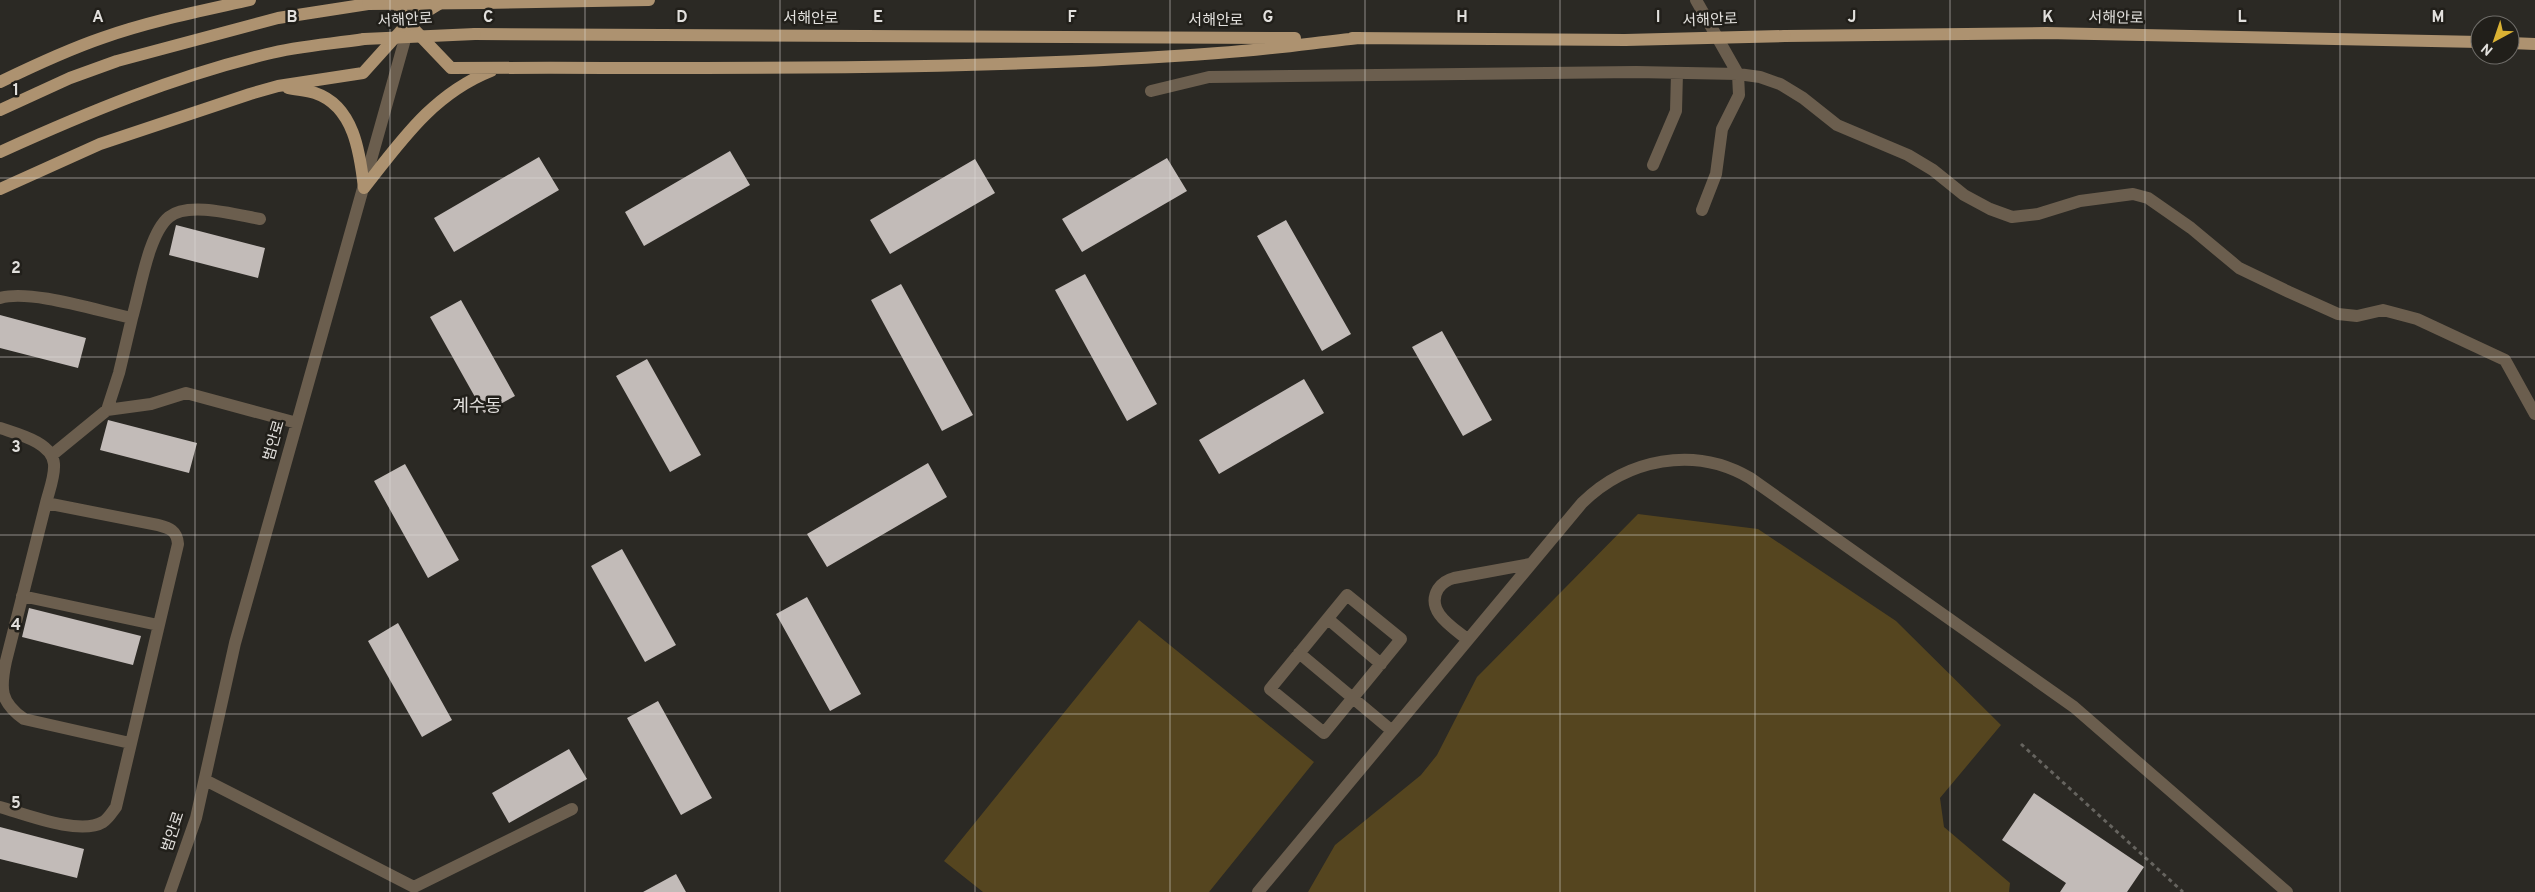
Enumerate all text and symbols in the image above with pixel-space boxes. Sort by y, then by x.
text: A [92,8,104,28]
text: B [286,8,298,28]
text: C [483,8,493,28]
text: D [676,8,688,28]
text: E [873,8,883,28]
text: F [1067,8,1077,28]
text: G [1263,8,1273,28]
text: H [1456,8,1468,28]
text: I [1656,8,1660,28]
text: J [1848,8,1856,28]
text: K [2042,8,2054,28]
text: L [2237,8,2247,28]
text: M [2432,8,2444,28]
street label: 서해안로 [2088,9,2144,29]
street label: 서해안로 [377,10,433,32]
street label: 서해안로 [783,10,839,29]
street label: 서해안로 [1682,11,1738,31]
street label: 서해안로 [1188,12,1244,31]
north arrow [2470,15,2520,65]
text: N [2478,39,2497,59]
text: 1 [13,81,19,101]
text: 2 [11,259,21,279]
district label: 계수동 [452,396,502,419]
street label: 범안로 [260,418,290,464]
text: 3 [11,438,21,458]
text: 4 [11,616,21,636]
text: 5 [11,794,21,814]
street label: 범안로 [159,809,189,855]

